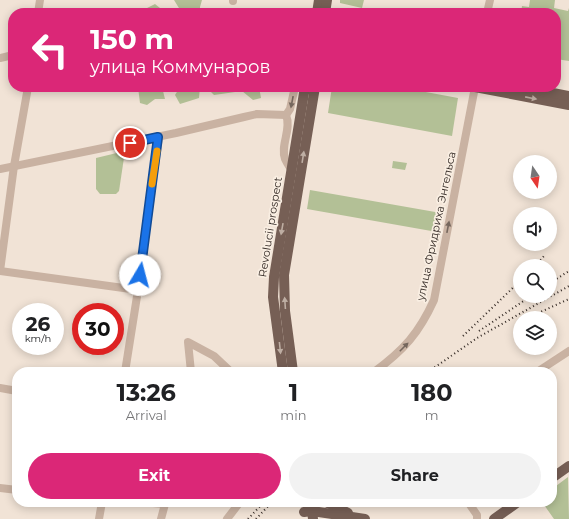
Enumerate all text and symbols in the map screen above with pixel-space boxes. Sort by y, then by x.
text: 150 m [90,22,174,56]
icon: left [24,24,76,76]
text: улица Коммунаров [90,56,270,78]
one-way arrow [289,95,295,108]
one-way arrow [525,95,537,101]
pin [113,126,147,160]
icon: arrive [119,132,141,154]
street label: улица Фридриха Энгельса [413,150,459,303]
one-way arrow [300,151,306,163]
north arrow [513,155,557,199]
map controls [513,155,557,355]
street label: Revolucii prospect [255,175,285,278]
button: sound [513,207,557,251]
one-way arrow [445,221,451,233]
one-way arrow [278,223,284,236]
position arrow [119,254,161,296]
button: search [513,259,557,303]
one-way arrow [281,297,288,309]
speed limit sign: 30 [72,303,124,355]
button: layers [513,311,557,355]
text: 26 [26,312,50,336]
text: km/h [25,332,51,345]
one-way arrow [277,342,283,354]
one-way arrow [399,342,409,352]
text: 13:26 [117,378,176,407]
text: 1 [289,378,298,407]
text: 180 [411,378,452,407]
text: Arrival [126,407,167,423]
text: min [280,407,306,423]
text: m [425,407,439,423]
button: Exit [28,453,281,499]
button: Share [289,453,541,499]

